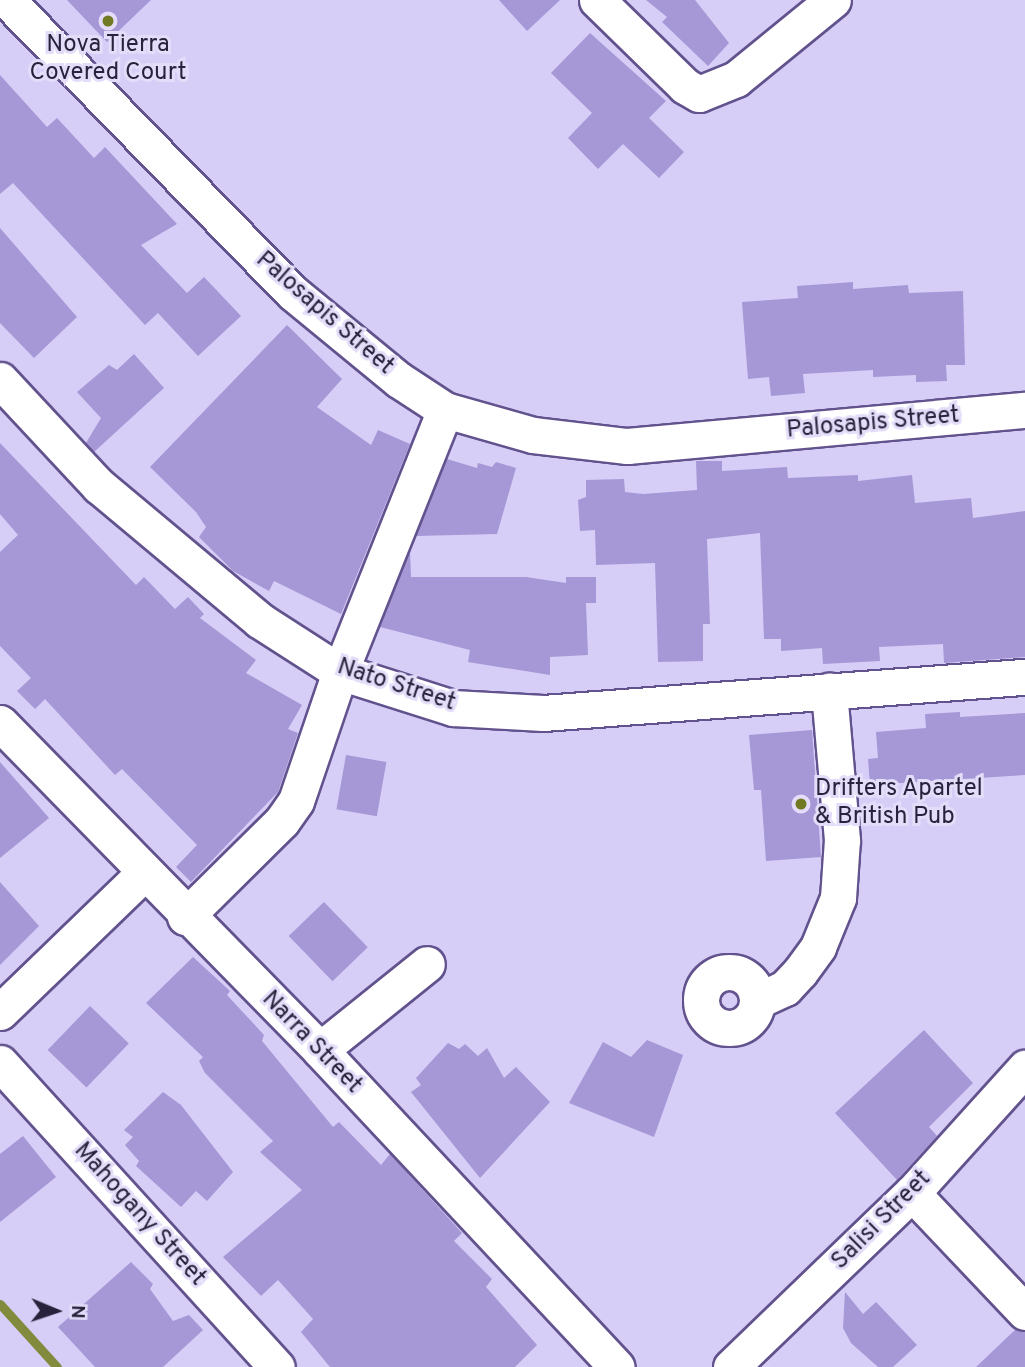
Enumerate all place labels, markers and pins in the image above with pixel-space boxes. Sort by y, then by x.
marker: Nova Tierra Covered Court [100,13,116,29]
place label: Nova Tierra Covered Court [30,32,186,88]
place label: Drifters Apartel & British Pub [815,776,984,832]
marker: Drifters Apartel & British Pub [793,796,809,812]

